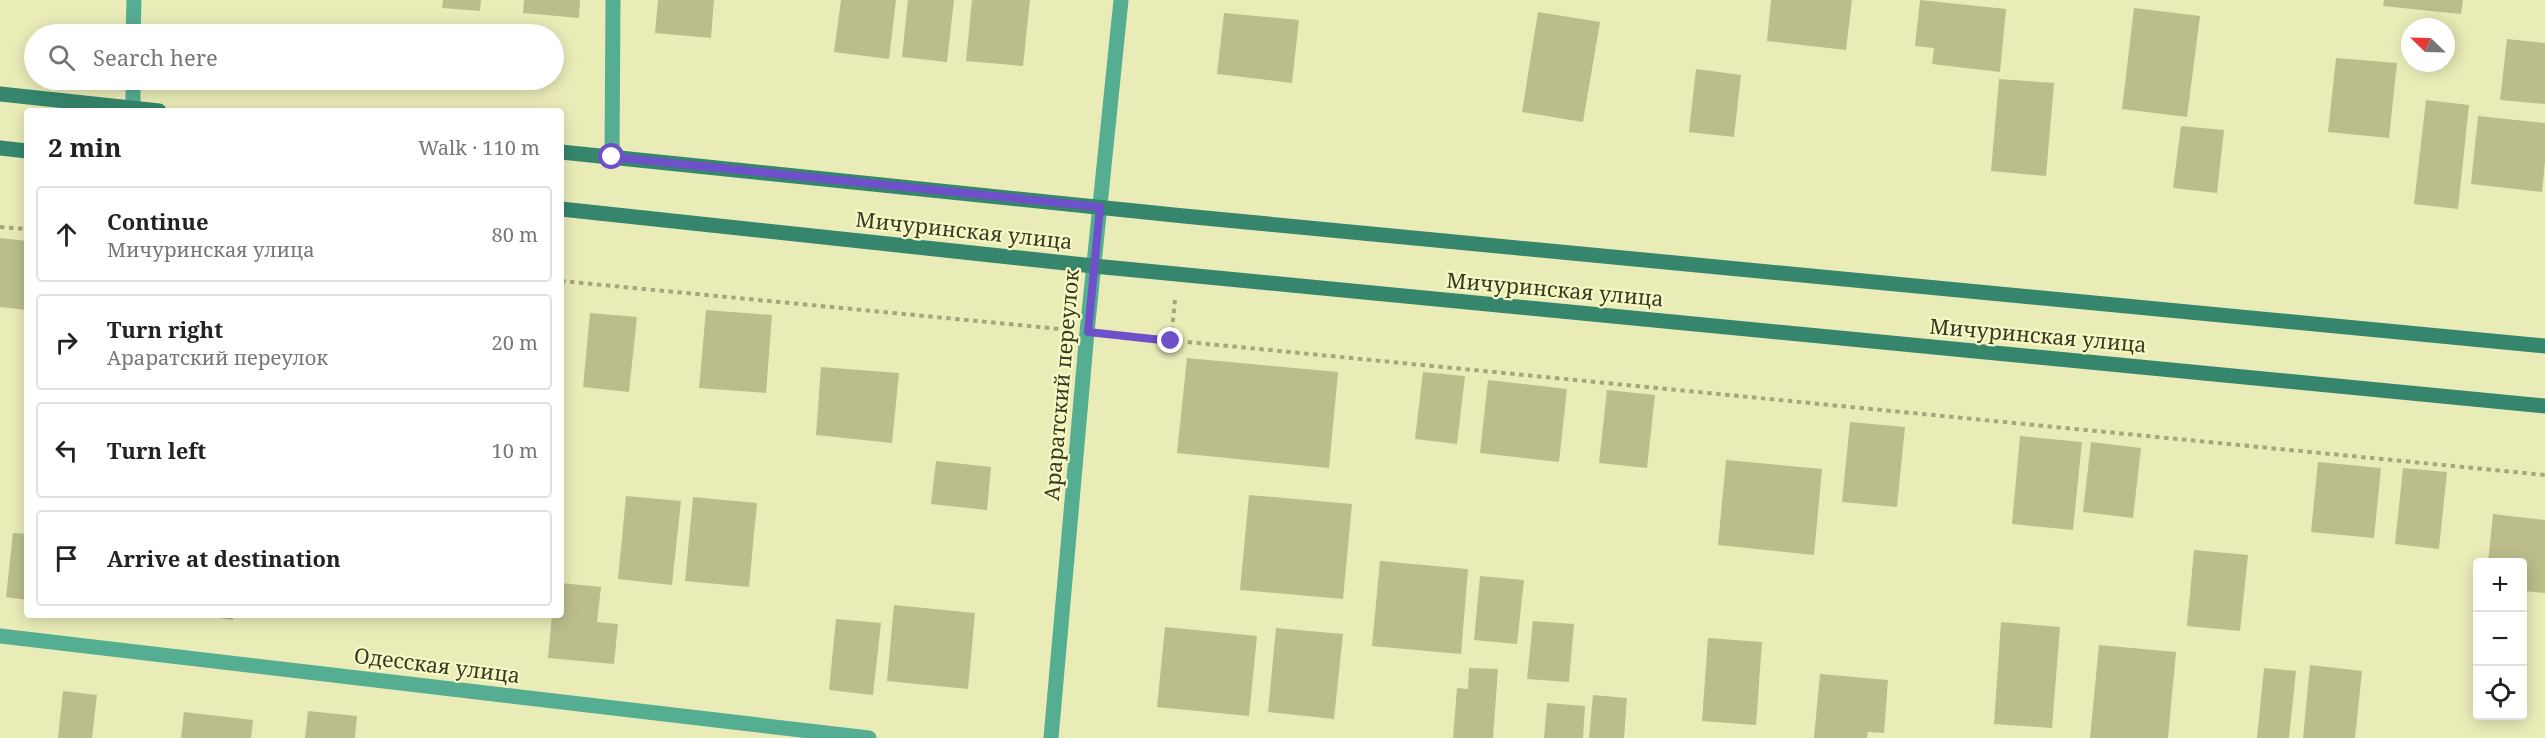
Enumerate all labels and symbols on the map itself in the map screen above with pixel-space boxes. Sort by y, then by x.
north arrow [2401,18,2455,72]
route start [598,143,624,169]
street label: Мичуринская улица [854,205,1074,255]
street label: Мичуринская улица [1445,266,1665,312]
street label: Араратский переулок [1037,267,1085,502]
street label: Мичуринская улица [1928,312,2148,358]
route end [1157,327,1183,353]
street label: Одесская улица [352,641,522,689]

